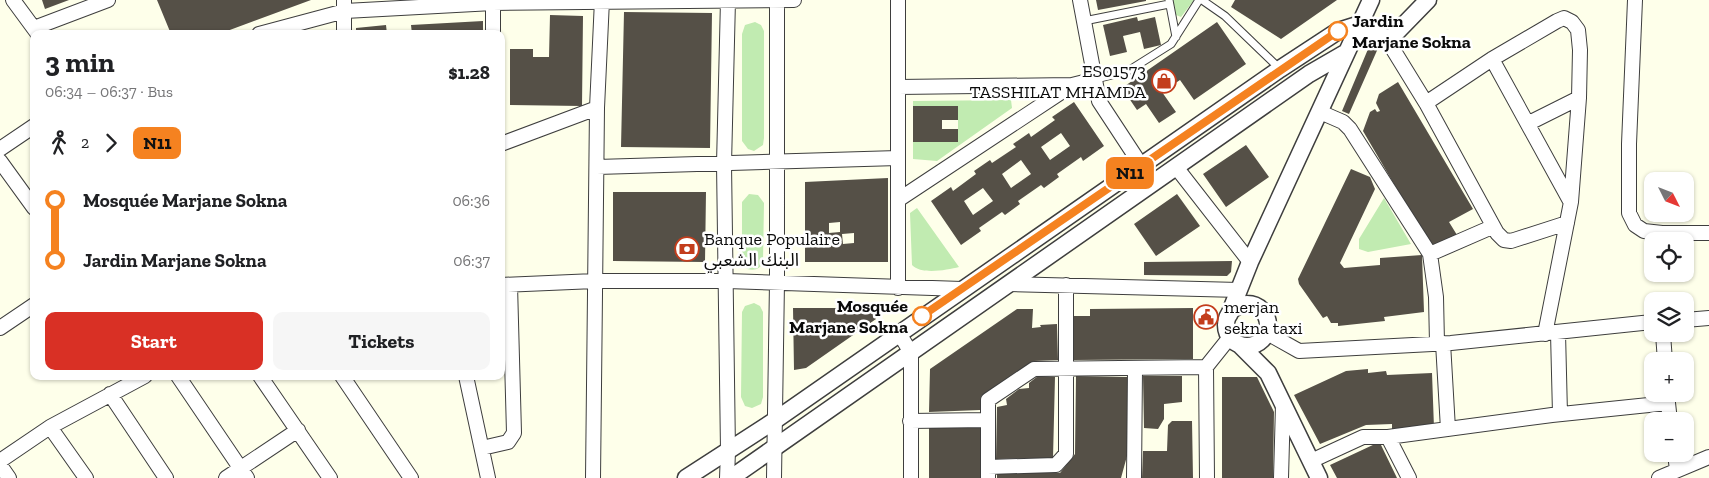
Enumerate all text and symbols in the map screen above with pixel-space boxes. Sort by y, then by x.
place label: Jardin Marjane Sokna [1352,10,1471,53]
marker: Jardin Marjane Sokna [1328,21,1348,41]
text: 3 min [45,46,115,79]
place label: ES01573 TASSHILAT MHAMDA [969,60,1146,103]
text: $1.28 [448,61,490,84]
shop icon: ES01573 TASSHILAT MHAMDA [1151,68,1177,94]
text: 06:34 – 06:37 · Bus [45,82,173,101]
icon: walk [45,129,73,157]
icon: forward [97,129,125,157]
text: N11 [143,132,171,154]
text: 2 [81,133,89,152]
line badge: N11 [1101,157,1159,189]
text: N11 [1116,162,1144,184]
north arrow [1644,172,1694,222]
map controls [1644,172,1694,462]
text: Mosquée Marjane Sokna [83,189,287,212]
text: 06:36 [452,191,490,210]
place label: Banque Populaire البنك الشعبي [704,228,840,273]
button: locate [1644,232,1694,282]
bank icon: Banque Populaire البنك الشعبي [674,236,700,262]
text: Jardin Marjane Sokna [83,249,267,272]
text: 06:37 [453,251,490,270]
button: layers [1644,292,1694,342]
place label: Mosquée Marjane Sokna [789,295,908,338]
place label: merjan sekna taxi [1224,296,1302,339]
public building icon: merjan sekna taxi [1193,304,1219,330]
marker: Mosquée Marjane Sokna [912,306,932,326]
button: Start [45,312,263,370]
button: Tickets [273,312,490,370]
button: + [1644,352,1694,402]
button: − [1644,412,1694,462]

